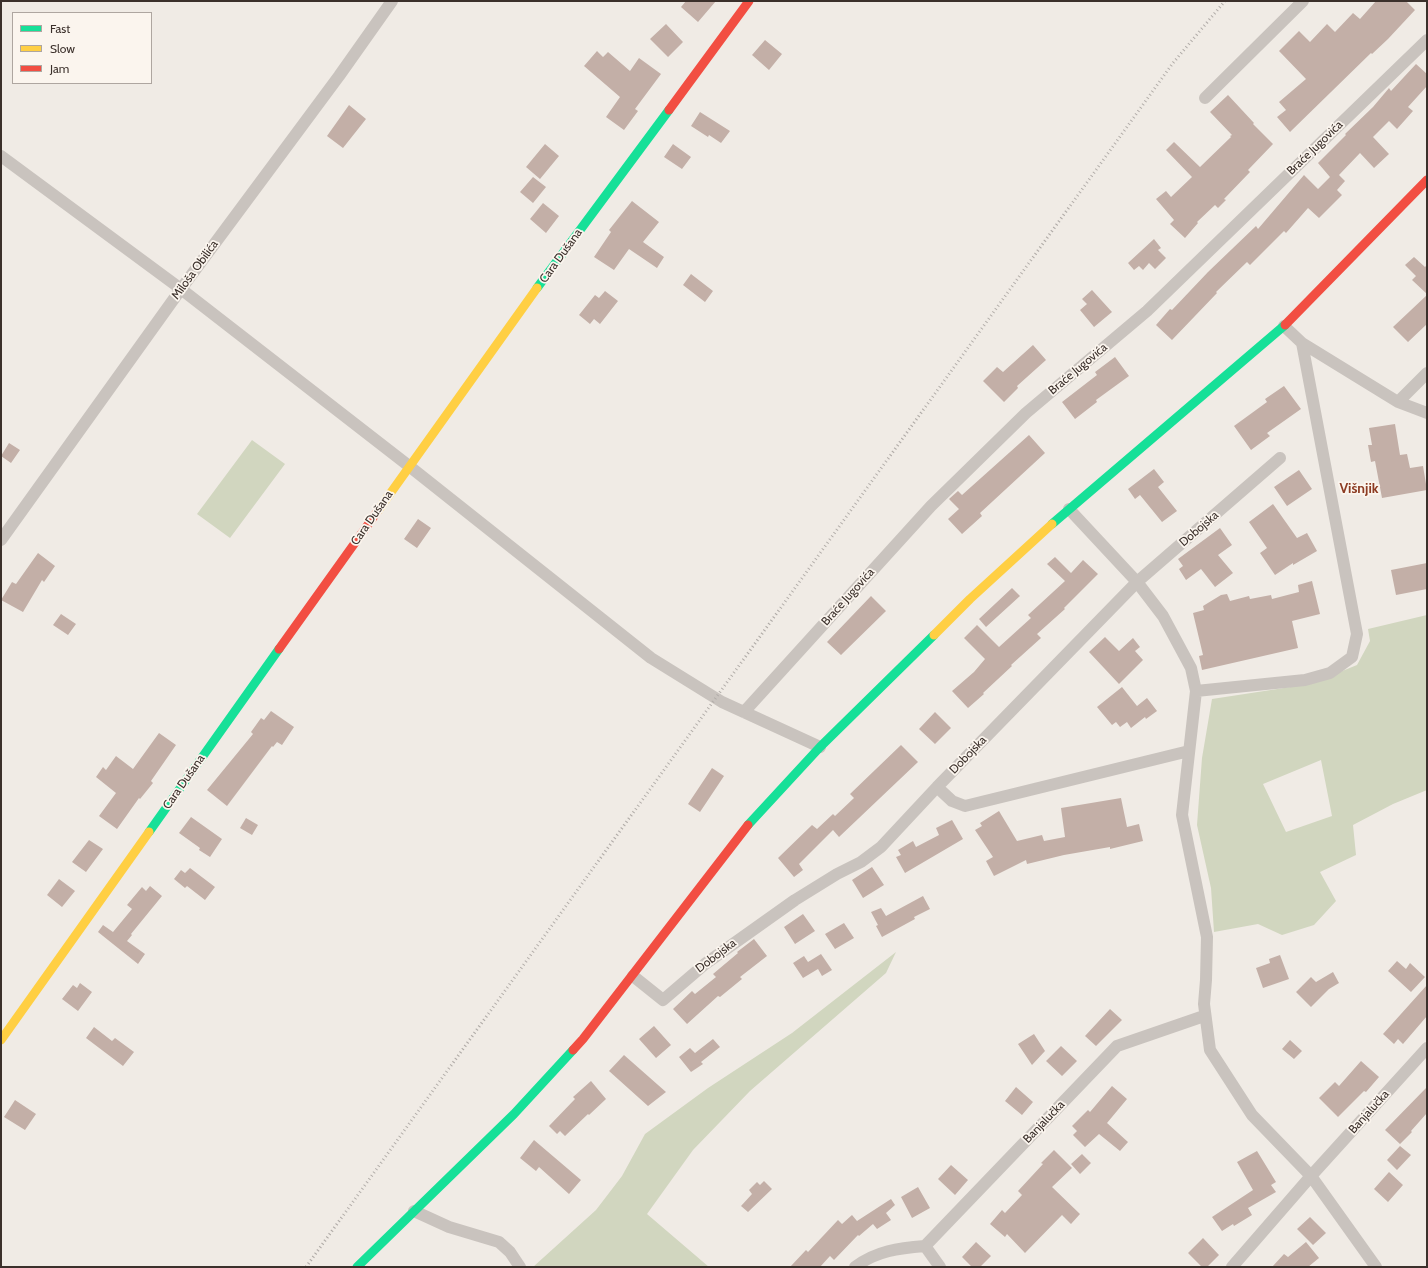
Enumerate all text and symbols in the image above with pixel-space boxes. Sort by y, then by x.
legend [12,12,152,84]
text: Fast [50,21,70,36]
text: Slow [50,41,75,56]
text: Jam [50,61,69,76]
street label: Braće Jugovića [1284,118,1346,178]
street label: Cara Dušana [537,226,585,286]
street label: Miloša Obilića [169,237,221,303]
street label: Braće Jugovića [1046,340,1110,398]
district label: Višnjik [1339,481,1379,497]
street label: Cara Dušana [348,488,396,548]
street label: Dobojska [1177,508,1221,550]
street label: Braće Jugovića [818,565,878,629]
street label: Dobojska [946,733,990,777]
street label: Cara Dušana [160,752,208,812]
street label: Dobojska [693,936,739,976]
street label: Banjalučka [1346,1087,1392,1137]
street label: Banjalučka [1020,1098,1068,1146]

